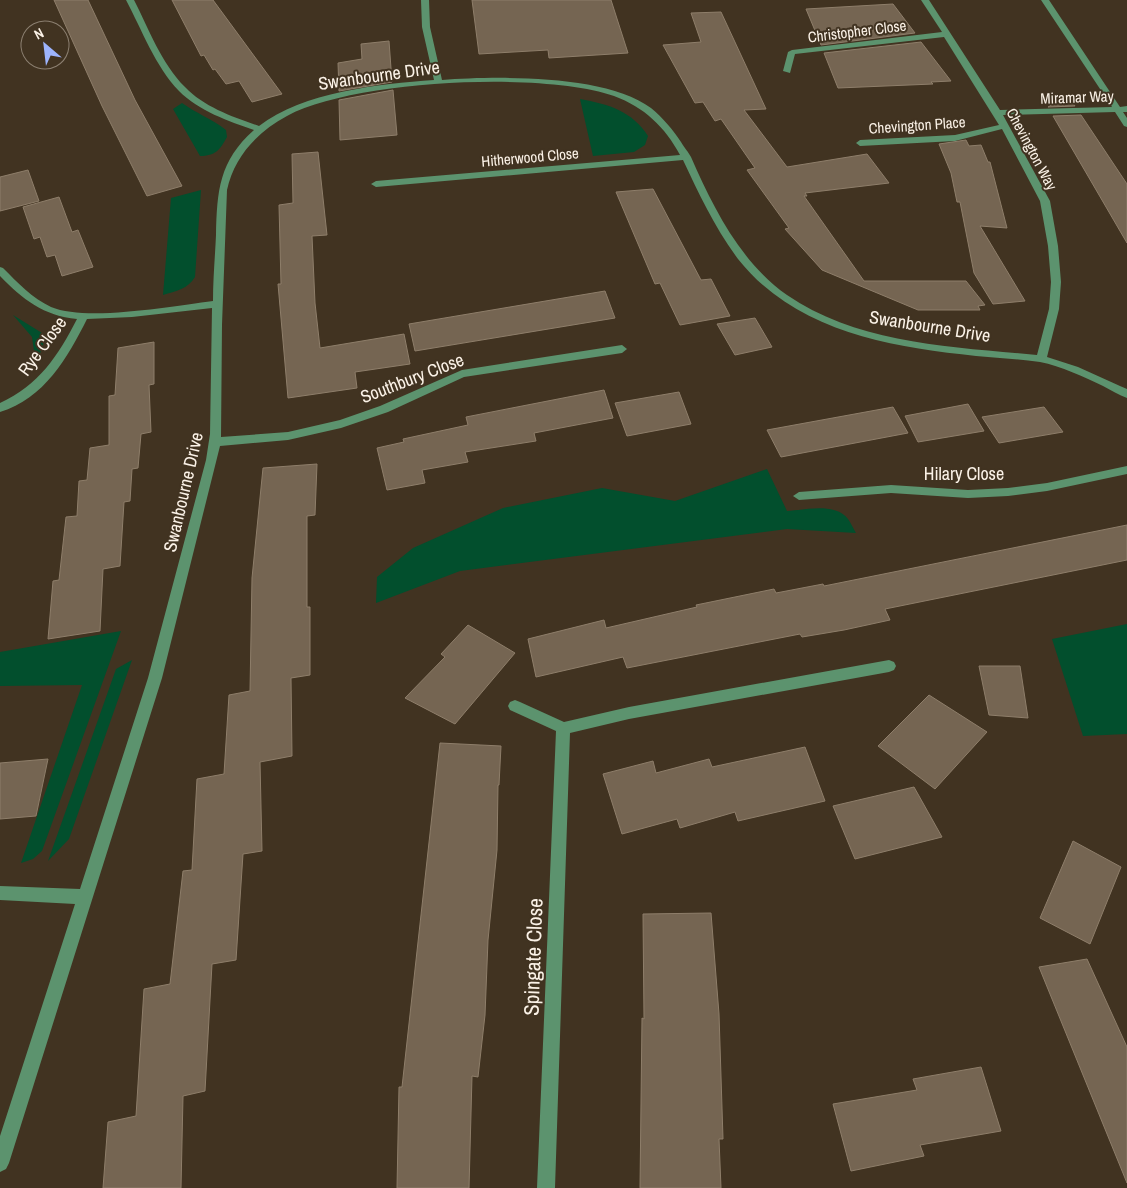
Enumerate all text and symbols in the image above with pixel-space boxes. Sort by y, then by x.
street label: Christopher Close [807,15,908,47]
north arrow [20,20,70,70]
text: N [31,24,47,43]
street label: Swanbourne Drive [317,54,441,96]
street label: Miramar Way [1040,85,1115,109]
street label: Chevington Way [1001,104,1063,195]
street label: Chevington Place [868,111,966,139]
street label: Hitherwood Close [480,142,580,172]
street label: Swanbourne Drive [868,304,992,348]
street label: Rye Close [12,311,72,381]
street label: Southbury Close [357,347,467,409]
street label: Swanbourne Drive [157,430,209,554]
street label: Hilary Close [924,461,1004,486]
street label: Spingate Close [516,898,550,1016]

